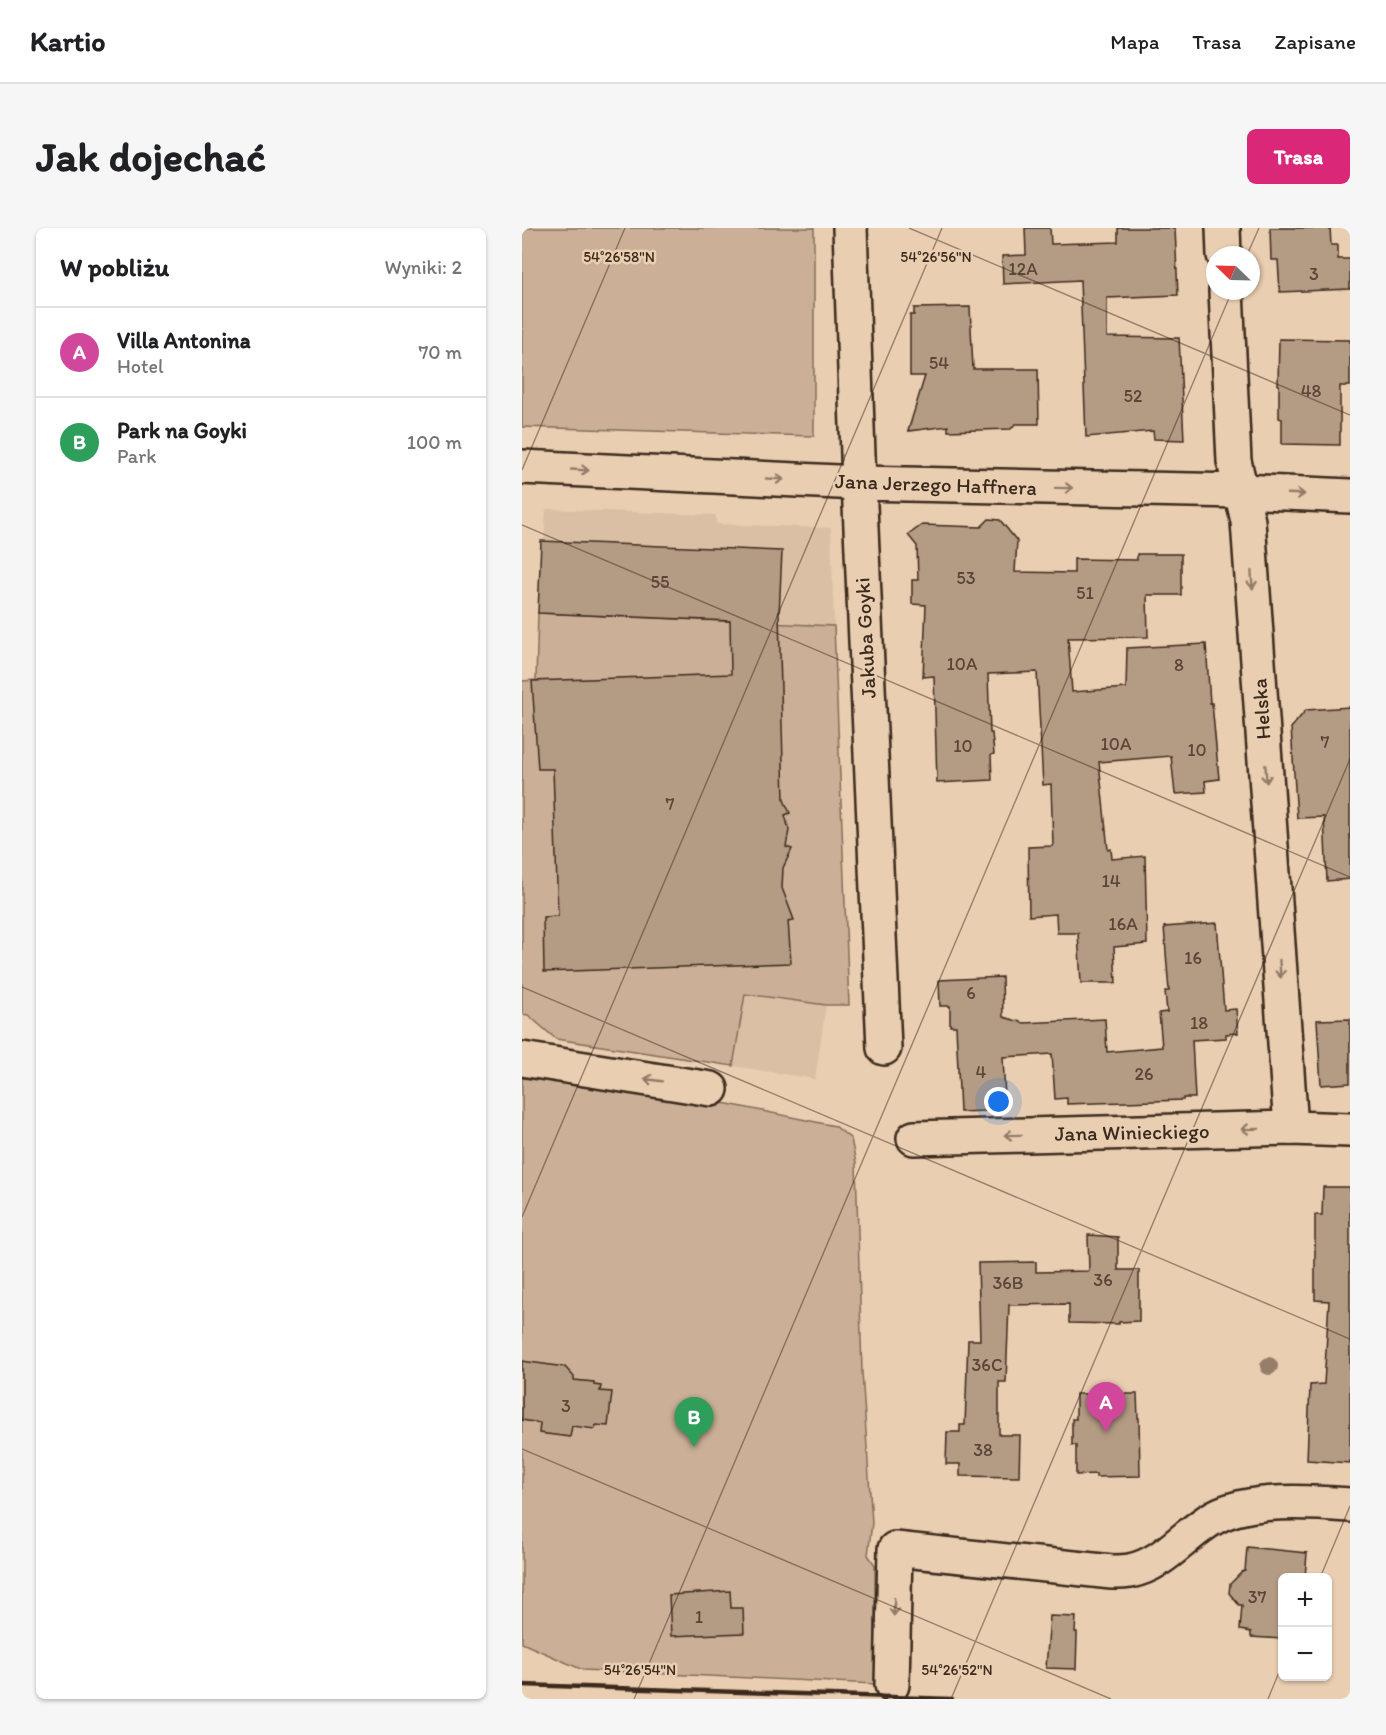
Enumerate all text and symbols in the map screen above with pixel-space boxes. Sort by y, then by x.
text: Kartio [30,24,105,58]
text: Mapa [1110,29,1159,54]
text: Trasa [1192,29,1241,54]
text: Zapisane [1274,29,1356,54]
button: Trasa [1247,129,1350,184]
text: Jak dojechać [36,131,266,182]
north arrow [1206,246,1260,300]
text: 54°26'58"N [583,248,655,266]
text: 54°26'56"N [900,248,972,266]
text: W pobliżu [60,251,169,283]
text: Wyniki: 2 [385,255,462,279]
house number: 12A [1008,258,1038,280]
house number: 3 [1309,263,1319,285]
text: Villa Antonina [117,327,250,354]
text: A [73,340,86,364]
text: 70 m [418,340,462,364]
house number: 54 [929,352,949,374]
text: Hotel [117,354,164,378]
house number: 48 [1301,380,1321,402]
house number: 52 [1124,385,1143,407]
text: Park na Goyki [117,417,247,444]
text: B [73,430,86,454]
text: 100 m [407,430,462,454]
text: Park [117,444,156,468]
one-way arrow [570,464,590,475]
street label: Jana Jerzego Haffnera [835,468,1037,500]
one-way arrow [765,473,785,484]
one-way arrow [1054,482,1074,494]
one-way arrow [1285,488,1305,499]
house number: 53 [956,567,976,589]
one-way arrow [1247,569,1258,589]
house number: 55 [651,571,669,593]
street label: Jakuba Goyki [849,577,881,699]
house number: 51 [1076,582,1094,604]
house number: 10A [947,653,978,675]
house number: 8 [1174,654,1184,676]
street label: Helska [1246,678,1276,740]
house number: 7 [1321,731,1330,753]
house number: 10A [1101,733,1132,755]
house number: 10 [953,735,973,757]
house number: 10 [1187,739,1207,761]
one-way arrow [1261,764,1272,784]
house number: 7 [666,793,675,815]
house number: 14 [1101,870,1121,892]
house number: 16A [1108,913,1138,935]
house number: 16 [1184,947,1202,969]
one-way arrow [1274,958,1285,978]
house number: 6 [966,982,976,1004]
house number: 18 [1190,1012,1208,1034]
house number: 4 [976,1061,987,1083]
house number: 26 [1135,1063,1154,1085]
one-way arrow [644,1075,663,1086]
your location [984,1087,1013,1116]
street label: Jana Winieckiego [1054,1118,1210,1146]
one-way arrow [1240,1124,1260,1135]
one-way arrow [1003,1129,1023,1141]
house number: 36 [1093,1269,1113,1291]
house number: 36B [993,1272,1023,1294]
house number: 36C [972,1354,1002,1376]
pin: A [1086,1382,1126,1432]
house number: 3 [561,1395,571,1417]
pin: B [674,1398,714,1447]
house number: 38 [973,1439,993,1461]
map controls [1278,1573,1332,1681]
button: + [1278,1573,1332,1627]
house number: 37 [1248,1586,1266,1608]
one-way arrow [888,1597,899,1617]
house number: 1 [695,1606,703,1628]
button: − [1278,1627,1332,1681]
text: 54°26'54"N [604,1661,676,1679]
text: 54°26'52"N [921,1661,993,1679]

